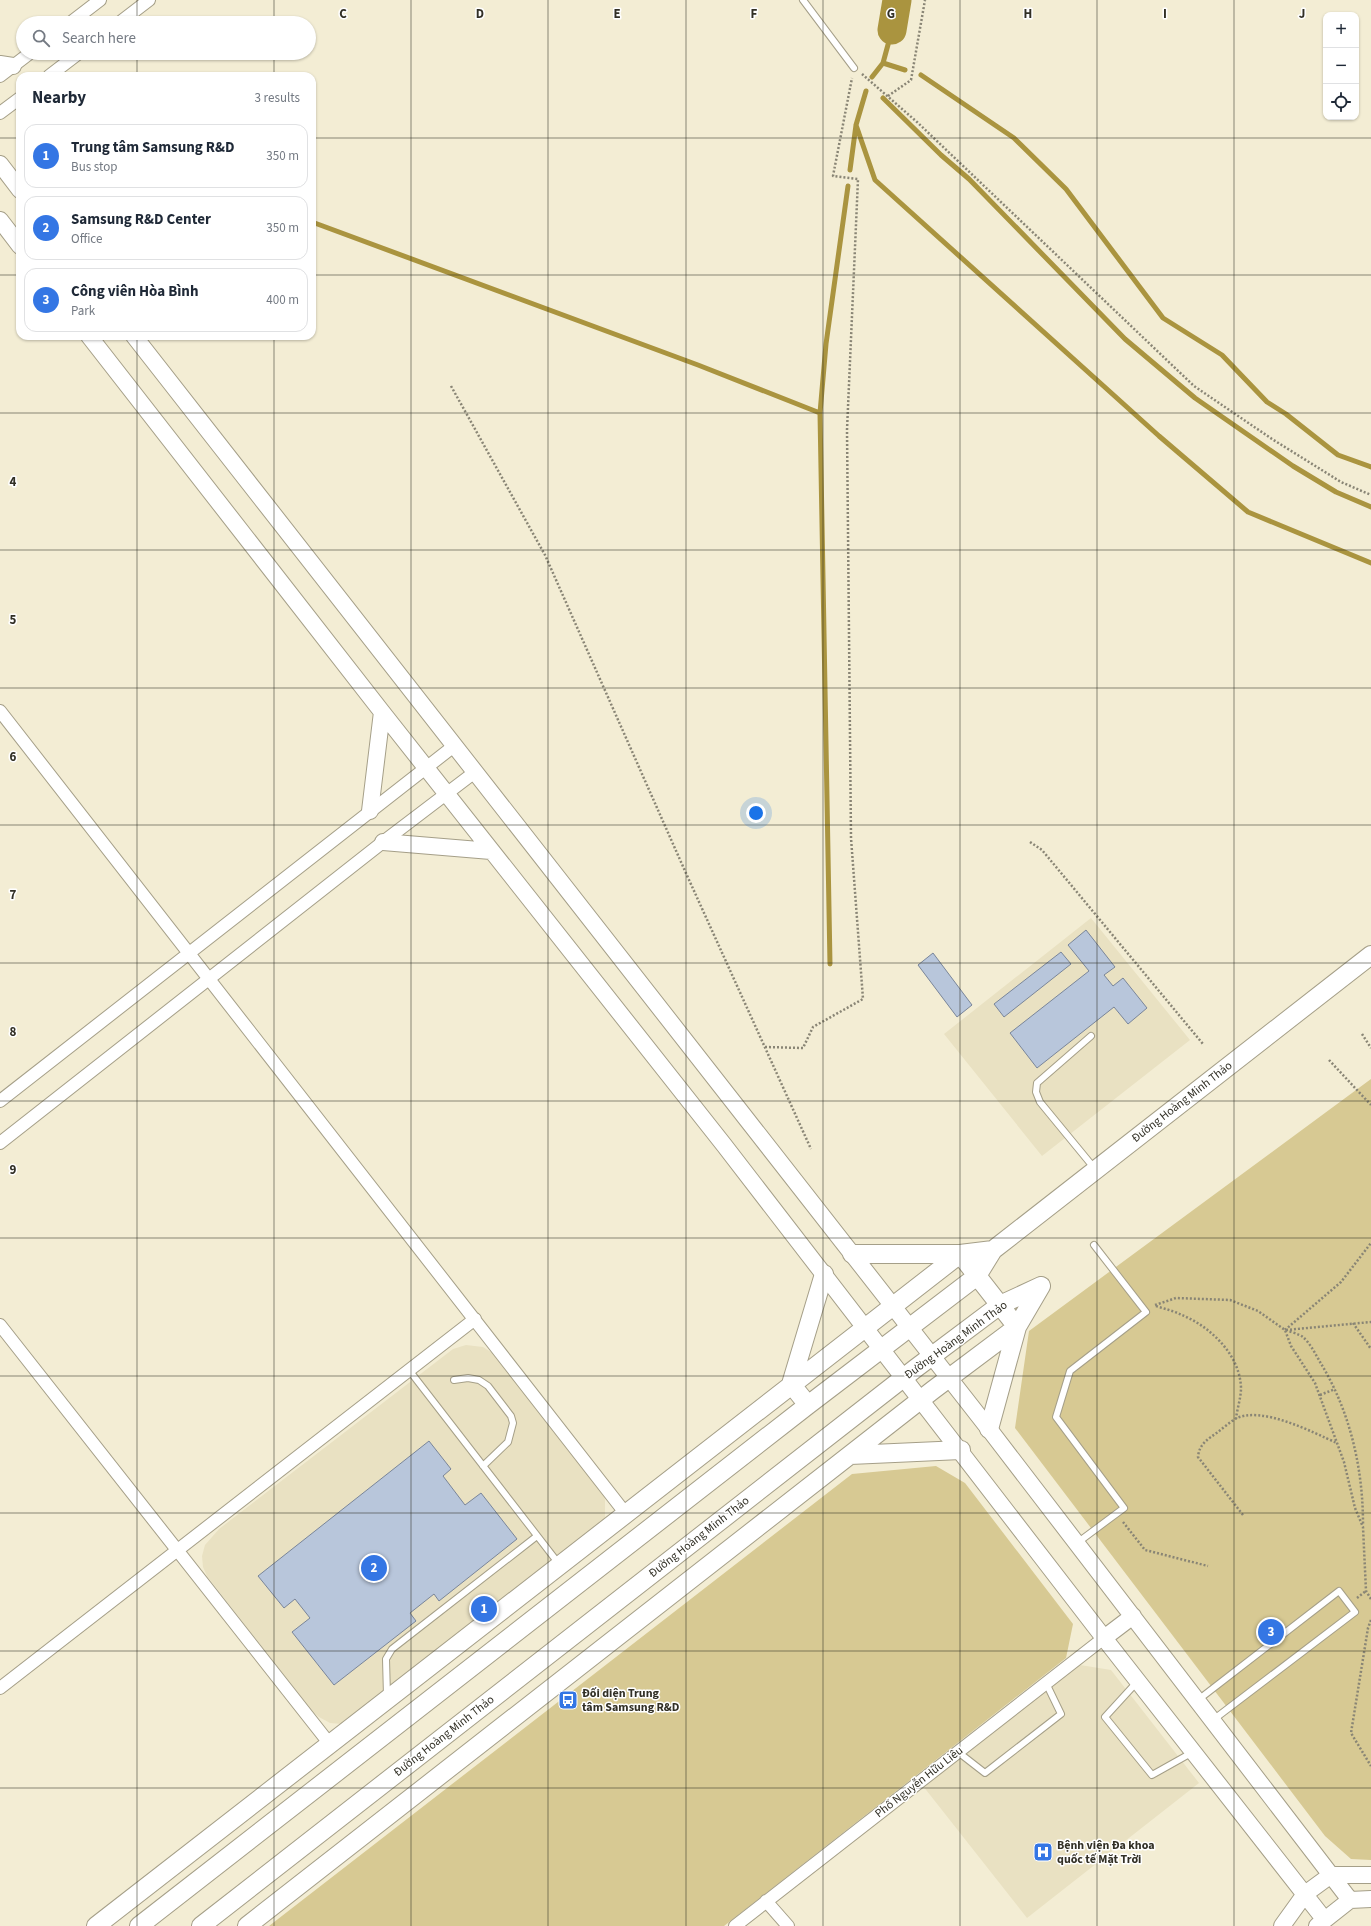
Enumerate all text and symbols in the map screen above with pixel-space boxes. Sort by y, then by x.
text: C [339,5,347,23]
text: D [476,5,484,23]
text: E [613,5,621,23]
text: F [751,5,758,23]
text: G [887,5,895,23]
text: H [1024,5,1032,23]
text: I [1163,5,1167,23]
text: J [1299,5,1305,23]
map controls [1323,12,1359,120]
button: + [1323,12,1359,48]
search box [16,16,316,60]
icon: search [30,27,52,49]
text: Search here [62,28,136,49]
button: − [1323,48,1359,84]
button: locate [1323,84,1359,120]
text: Nearby [32,86,86,110]
text: 3 results [255,89,300,107]
text: Trung tâm Samsung R&D [71,137,235,158]
text: 1 [43,147,49,165]
text: 350 m [266,147,299,165]
text: Bus stop [71,158,117,176]
text: Samsung R&D Center [71,209,211,230]
text: 2 [43,219,49,237]
text: 350 m [266,219,299,237]
text: Office [71,230,102,248]
text: Công viên Hòa Bình [71,281,199,302]
text: 3 [43,291,49,309]
text: 400 m [266,291,299,309]
text: Park [71,302,95,320]
text: 4 [10,473,17,491]
text: 5 [10,611,17,629]
text: 6 [10,748,17,766]
your location [746,803,766,823]
text: 7 [10,886,17,904]
text: 8 [10,1023,17,1041]
street label: Đường Hoàng Minh Thảo [1128,1057,1236,1147]
text: 9 [10,1161,17,1179]
street label: Đường Hoàng Minh Thảo [901,1297,1011,1383]
street label: Đường Hoàng Minh Thảo [645,1492,753,1582]
pin: 2 [361,1553,387,1583]
pin: 1 [471,1594,497,1624]
pin: 3 [1258,1617,1284,1647]
place label: Đối diện Trung tâm Samsung R&D [582,1685,680,1716]
bus stop icon: Đối diện Trung tâm Samsung R&D [557,1689,579,1711]
street label: Đường Hoàng Minh Thảo [390,1691,498,1781]
street label: Phố Nguyễn Hữu Liêu [871,1742,967,1822]
place label: Bệnh viện Đa khoa quốc tế Mặt Trời [1057,1837,1155,1868]
hospital icon: Bệnh viện Đa khoa quốc tế Mặt Trời [1032,1841,1054,1863]

